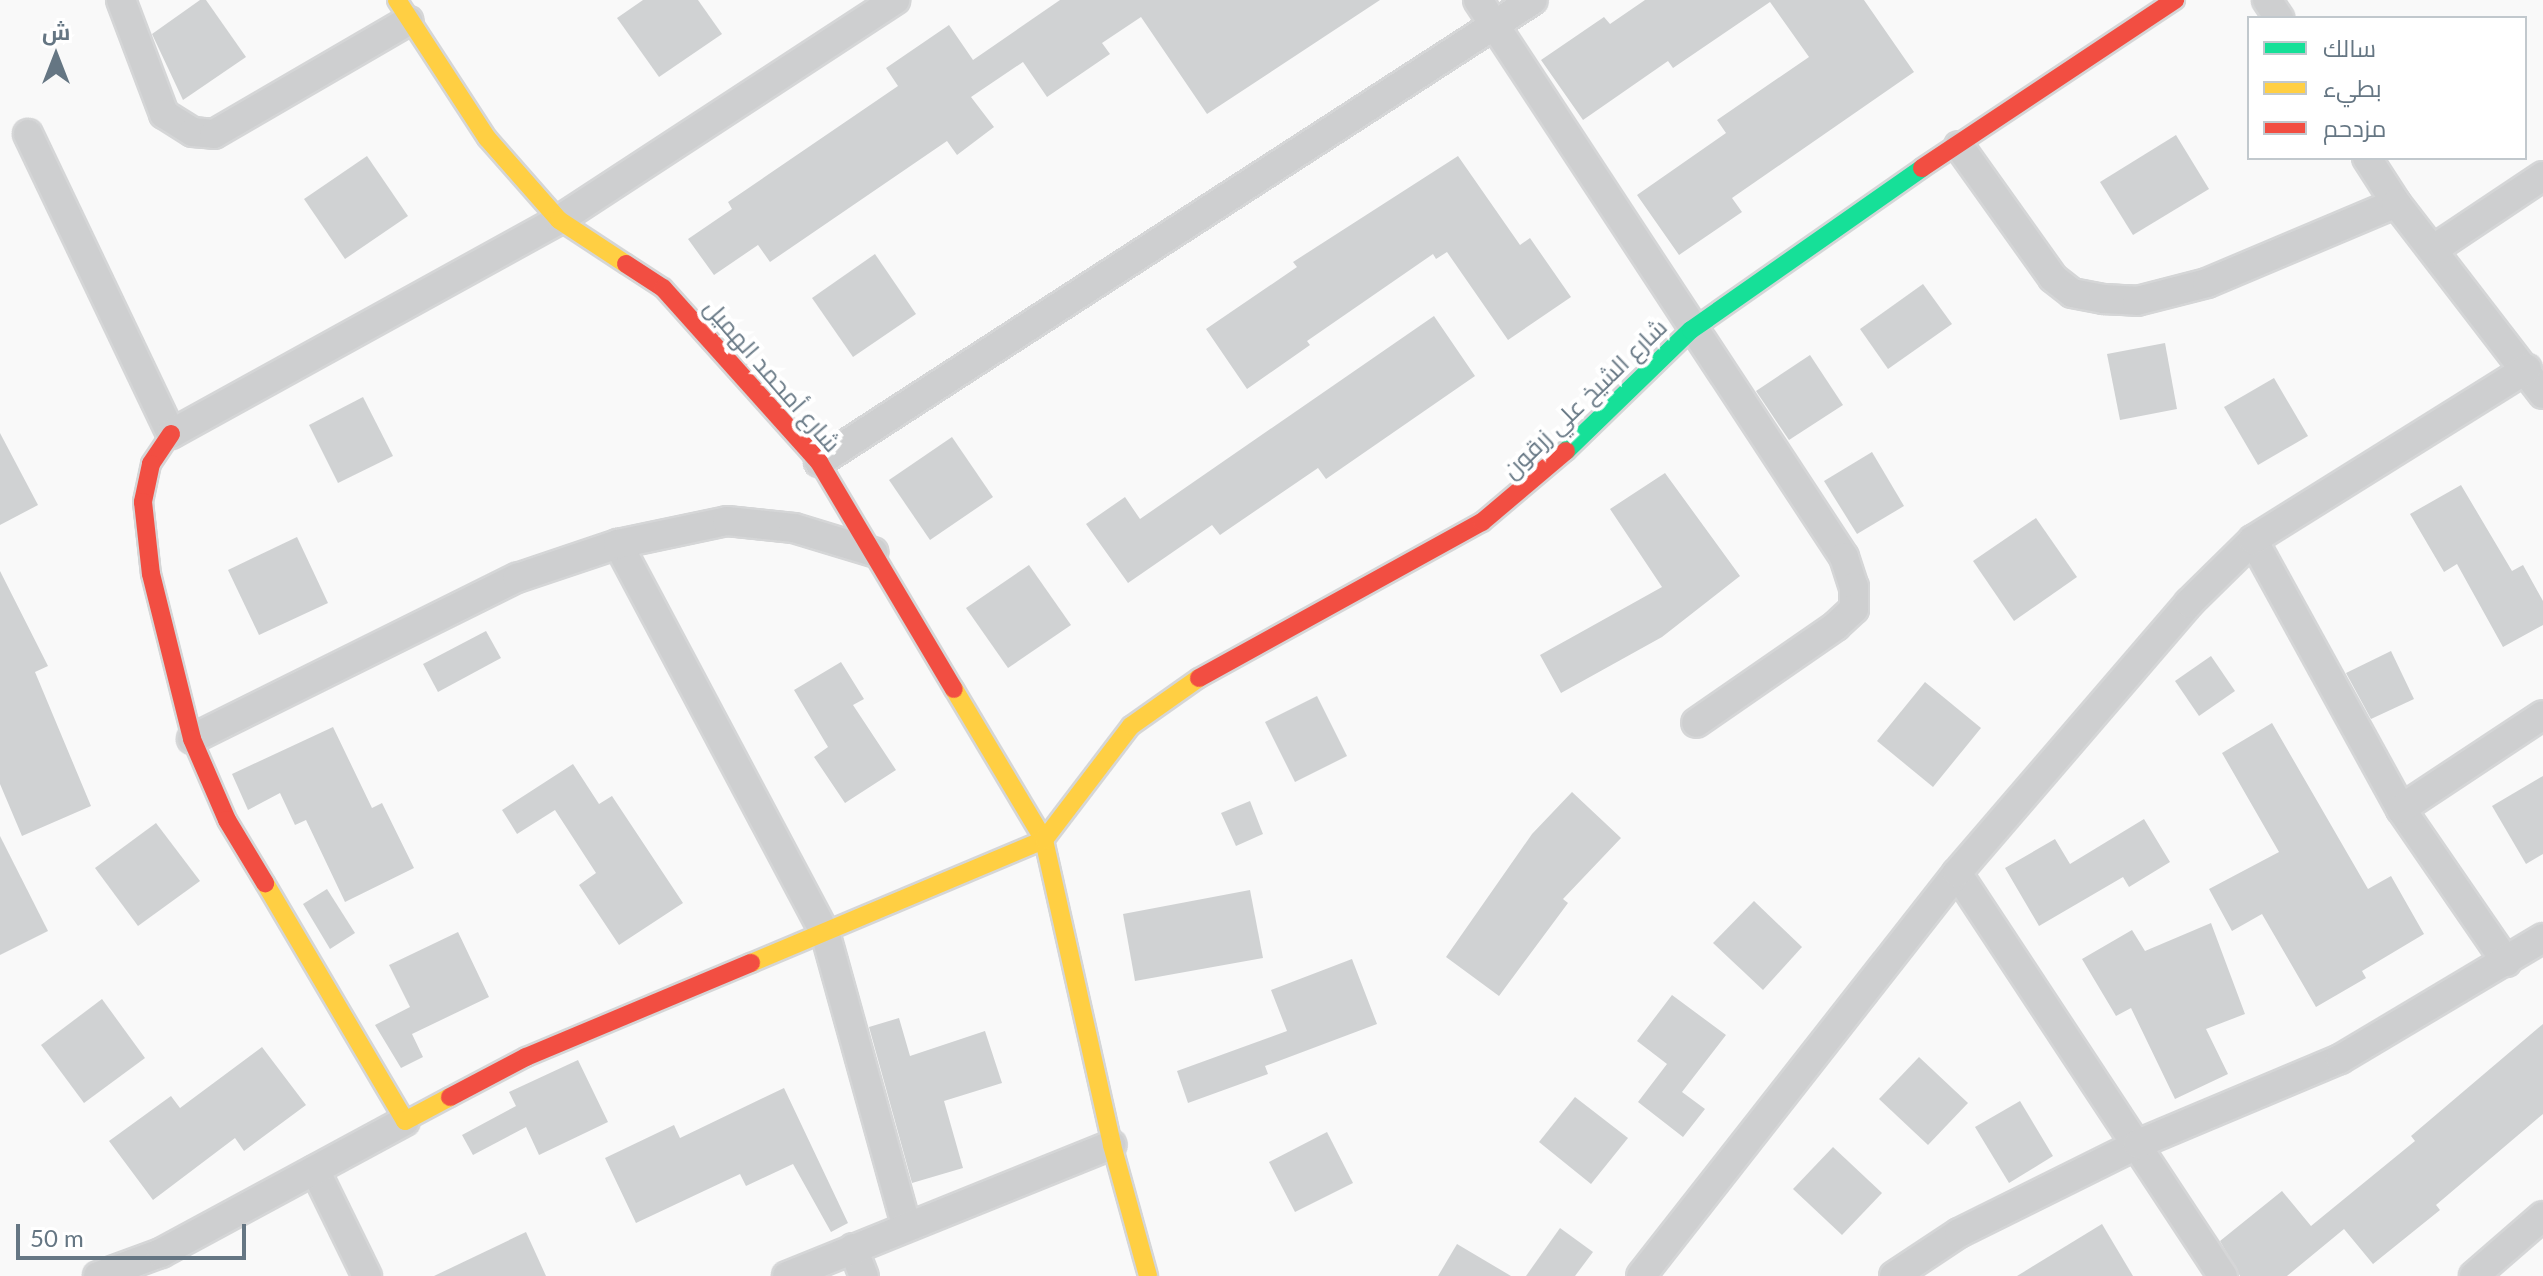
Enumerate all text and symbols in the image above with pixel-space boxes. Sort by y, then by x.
north arrow [16,16,96,96]
legend [2247,16,2527,160]
text: ش [42,18,70,45]
text: سالك [2323,33,2376,62]
text: بطيء [2323,73,2382,102]
text: مزدحم [2323,113,2386,142]
street label: شارع أمحمد الهميل [699,293,847,457]
street label: شارع الشيخ علي زرقون [1496,312,1672,484]
scale bar [20,1208,250,1258]
text: 50 m [30,1223,84,1252]

